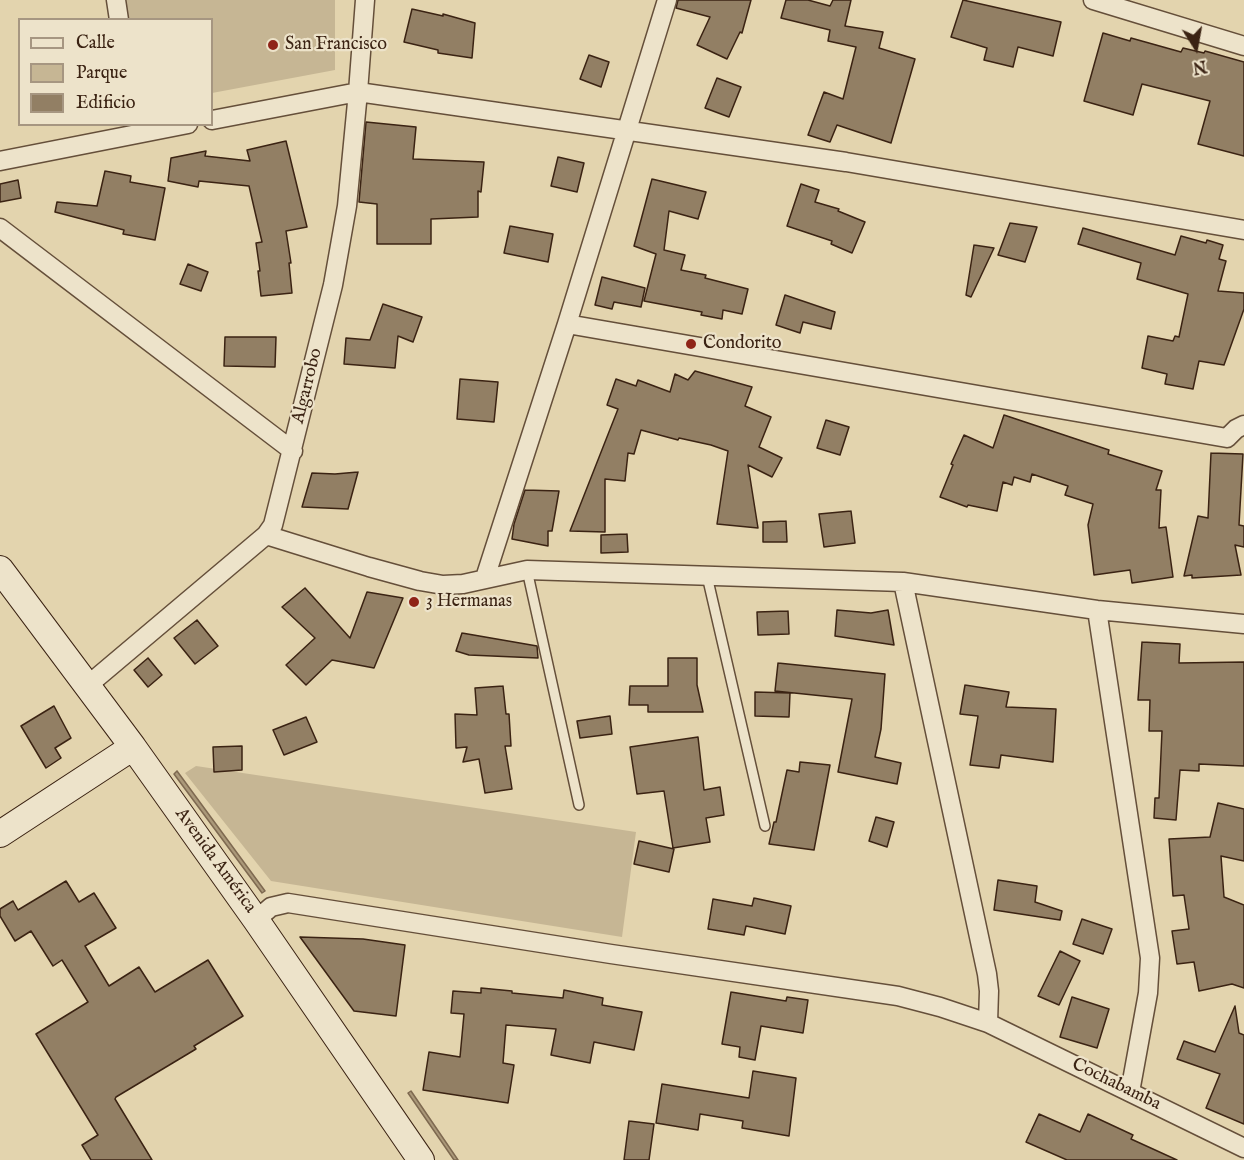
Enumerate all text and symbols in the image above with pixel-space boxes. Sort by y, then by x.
legend [18,18,213,126]
north arrow [1166,18,1226,78]
text: Calle [76,32,115,55]
place label: San Francisco [285,34,387,56]
marker: San Francisco [266,38,280,52]
text: N [1191,55,1208,77]
text: Parque [76,62,127,85]
text: Edificio [76,92,136,115]
place label: Condorito [703,333,782,355]
marker: Condorito [684,337,698,351]
street label: Algarrobo [288,346,328,426]
place label: 3 Hermanas [426,591,512,613]
marker: 3 Hermanas [407,595,421,609]
street label: Avenida América [170,804,260,918]
street label: Cochabamba [1068,1054,1164,1116]

